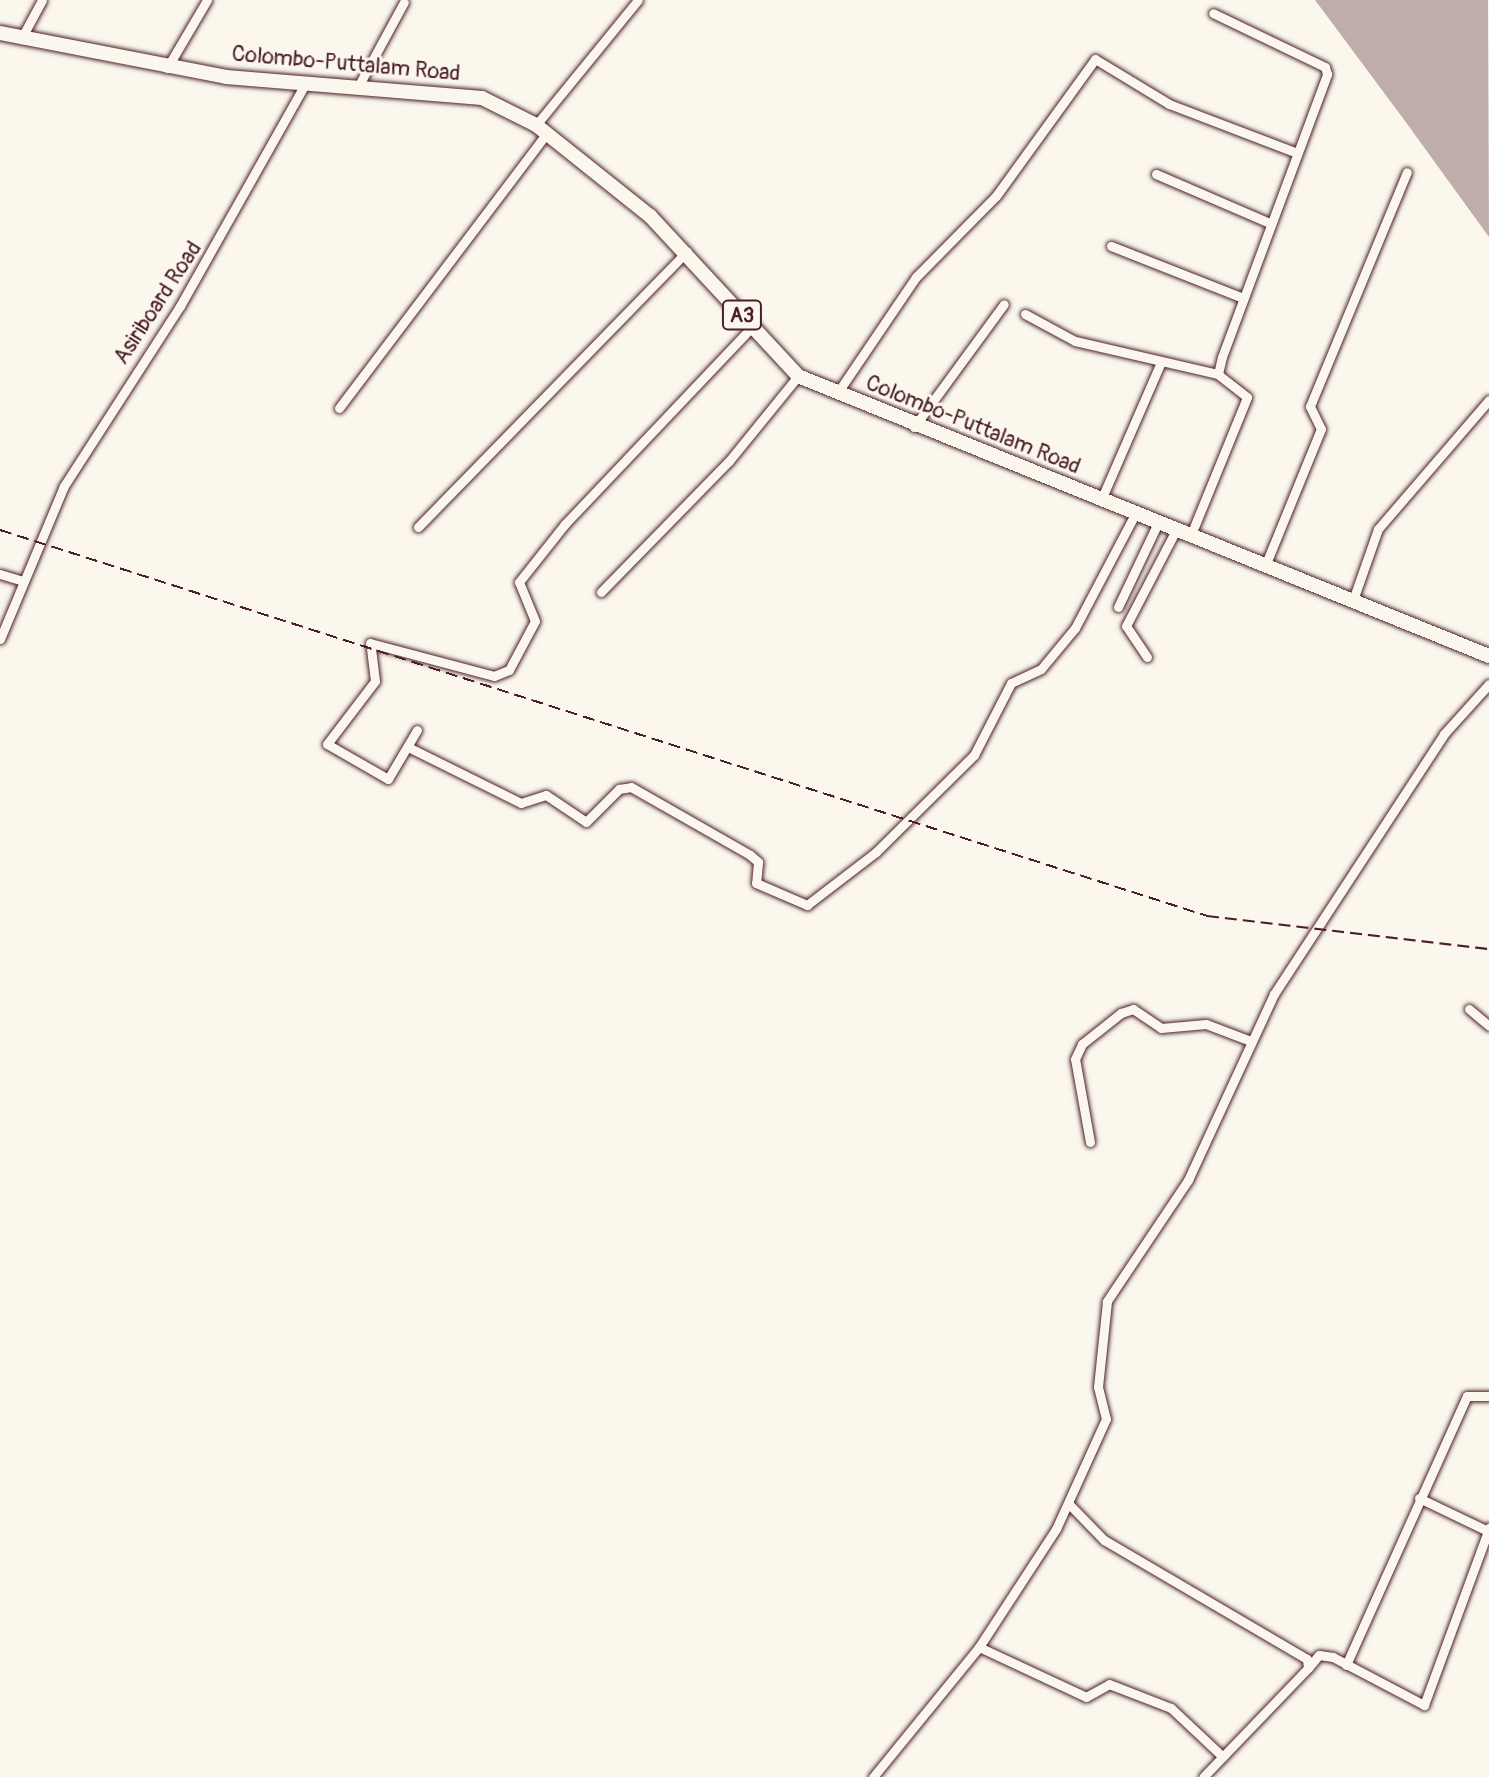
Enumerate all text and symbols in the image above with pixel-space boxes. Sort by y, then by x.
street label: Colombo-Puttalam Road [231,41,461,87]
street label: Asiriboard Road [108,237,208,369]
road number: A3 [720,299,764,331]
street label: Colombo-Puttalam Road [862,370,1084,480]

